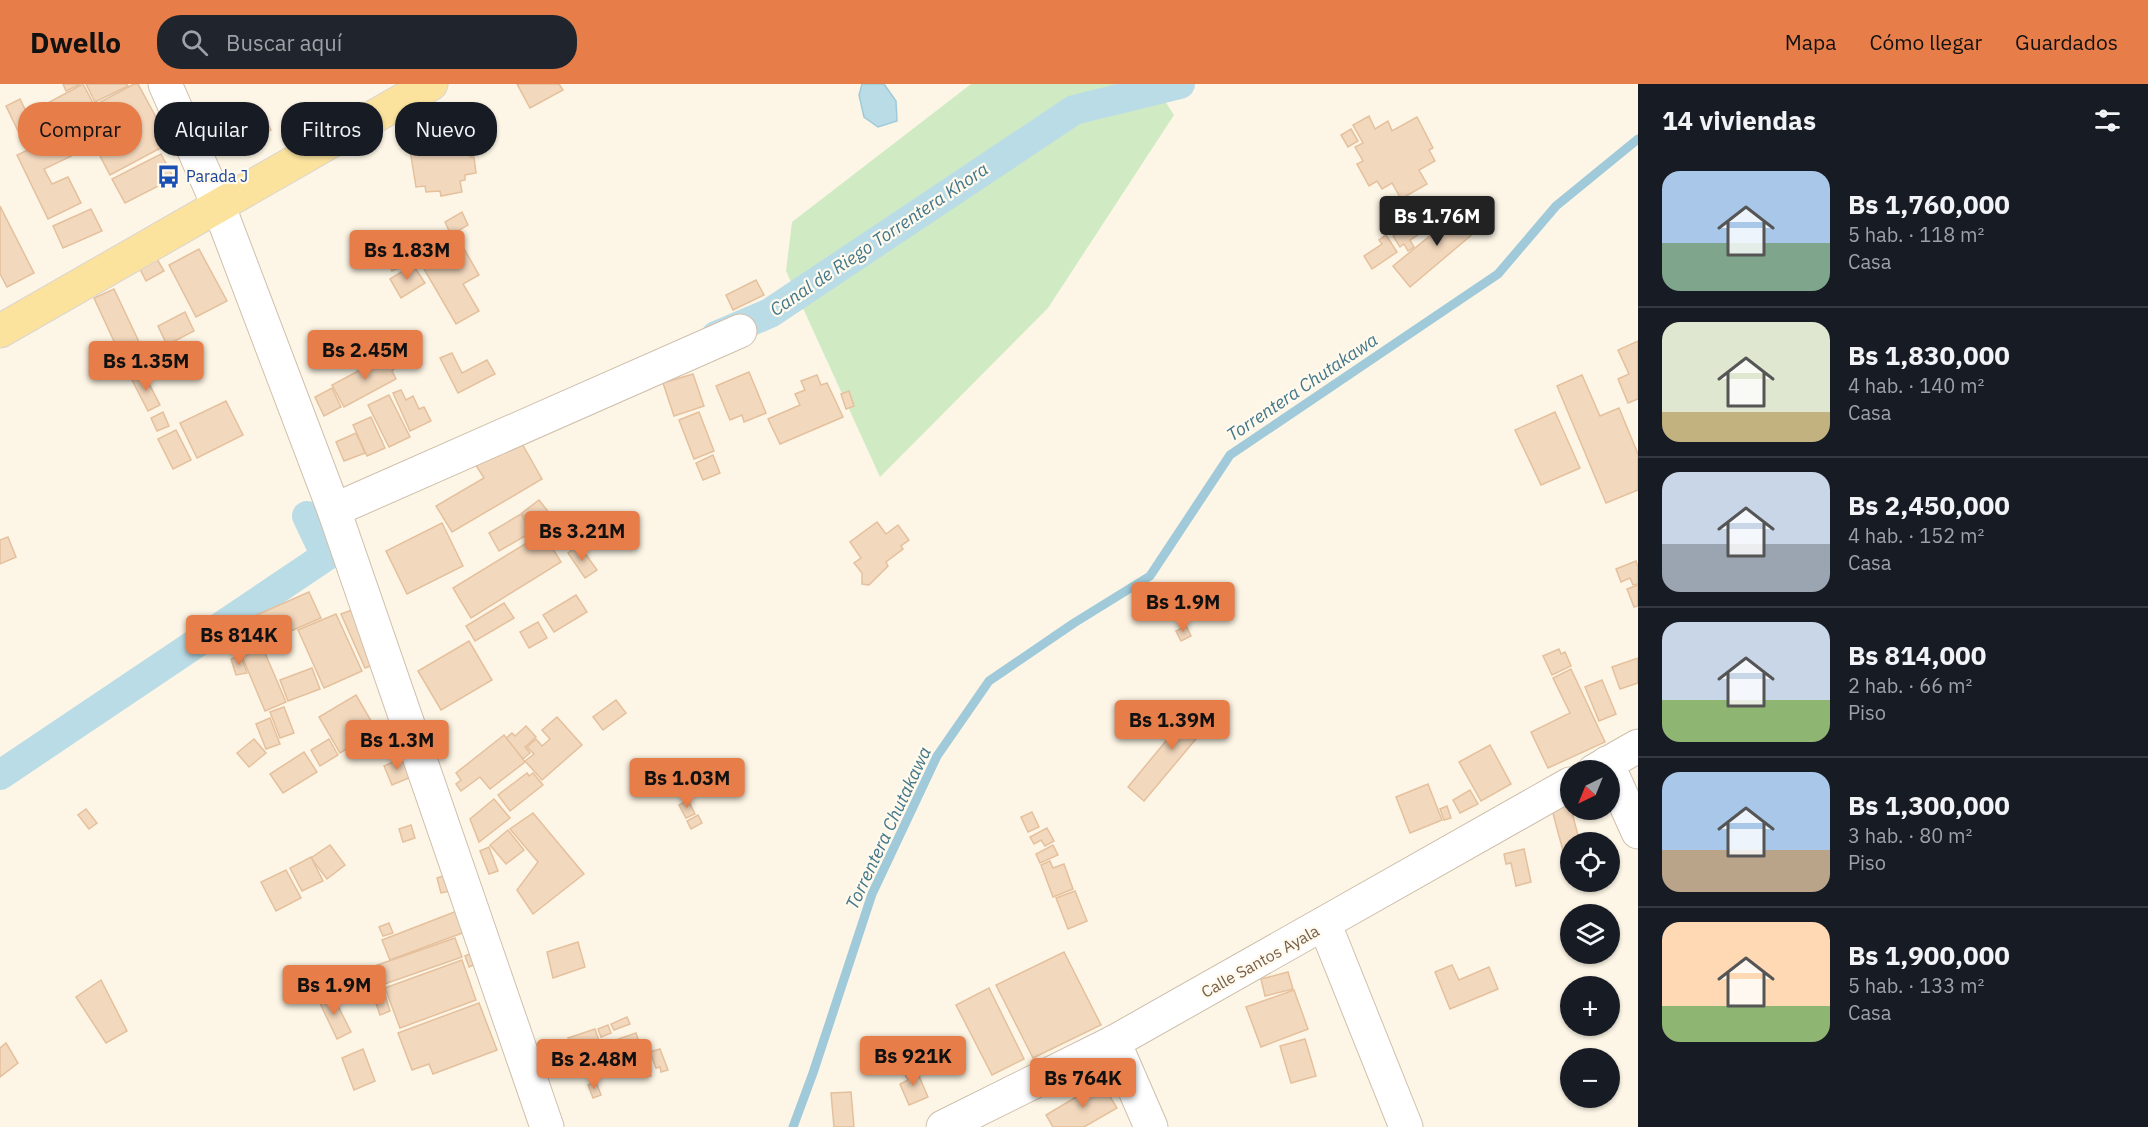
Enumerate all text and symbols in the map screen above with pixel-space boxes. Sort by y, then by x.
search box [157,15,577,69]
text: Dwello [30,24,121,61]
icon: search [178,26,211,59]
text: Buscar aquí [226,28,342,57]
text: Mapa [1785,28,1836,56]
text: Cómo llegar [1869,28,1982,56]
text: Guardados [2015,28,2118,56]
chip: Comprar [18,102,142,156]
chip: Alquilar [154,102,269,156]
chip: Filtros [281,102,383,156]
chip: Nuevo [395,102,497,156]
text: 14 viviendas [1662,103,1816,137]
icon: filters [2091,104,2124,137]
water label: Canal de Riego Torrentera Khora [765,157,993,321]
bus stop icon: Parada J [155,163,181,189]
place label: Parada J [186,166,248,186]
text: Bs 1,760,000 [1848,187,2010,221]
icon: home [1710,195,1782,267]
pin: Bs 1.76M [1375,196,1499,247]
text: Bs 1.76M [1394,202,1480,229]
text: 5 hab. · 118 m² [1848,221,1984,248]
pin: Bs 1.83M [345,230,469,281]
text: Bs 1.83M [364,236,450,263]
text: Casa [1848,248,1892,275]
water label: Torrentera Chutakawa [1222,328,1382,446]
pin: Bs 2.45M [303,330,427,381]
text: Bs 2.45M [322,336,408,363]
text: Bs 1,830,000 [1848,338,2010,372]
pin: Bs 1.35M [84,341,208,392]
icon: home [1710,346,1782,418]
text: Bs 1.35M [103,347,189,374]
text: 4 hab. · 140 m² [1848,372,1984,399]
text: Casa [1848,399,1892,426]
text: Bs 2,450,000 [1848,488,2010,522]
icon: home [1710,496,1782,568]
pin: Bs 3.21M [520,511,644,562]
text: Bs 3.21M [539,517,625,544]
text: 4 hab. · 152 m² [1848,522,1984,549]
text: Casa [1848,549,1892,576]
pin: Bs 1.9M [1128,582,1238,633]
text: Bs 1.9M [1146,588,1220,615]
pin: Bs 814K [184,615,294,666]
text: Bs 814K [200,621,278,648]
text: Bs 814,000 [1848,638,1986,672]
icon: home [1710,646,1782,718]
text: 2 hab. · 66 m² [1848,672,1972,699]
text: Piso [1848,699,1886,726]
pin: Bs 1.39M [1110,700,1234,751]
text: Bs 1.39M [1129,706,1215,733]
pin: Bs 1.3M [342,720,452,771]
text: Bs 1.3M [360,726,434,753]
water label: Torrentera Chutakawa [840,743,936,913]
pin: Bs 1.03M [625,758,749,809]
north arrow [1560,760,1620,820]
map controls [1560,760,1620,1108]
text: Bs 1.03M [644,764,730,791]
text: Bs 1,300,000 [1848,788,2010,822]
icon: home [1710,796,1782,868]
text: 3 hab. · 80 m² [1848,822,1972,849]
button: locate [1560,832,1620,892]
text: Piso [1848,849,1886,876]
button: layers [1560,904,1620,964]
street label: Calle Santos Ayala [1197,920,1323,1002]
text: Bs 1,900,000 [1848,938,2010,972]
icon: home [1710,946,1782,1018]
pin: Bs 1.9M [279,965,389,1016]
text: Bs 1.9M [297,971,371,998]
text: 5 hab. · 133 m² [1848,972,1984,999]
button: + [1560,976,1620,1036]
text: Casa [1848,999,1892,1026]
pin: Bs 921K [858,1036,968,1087]
pin: Bs 2.48M [532,1039,656,1090]
text: Bs 921K [874,1042,952,1069]
text: Bs 2.48M [551,1045,637,1072]
button: − [1560,1048,1620,1108]
pin: Bs 764K [1028,1058,1138,1109]
text: Bs 764K [1044,1064,1122,1091]

